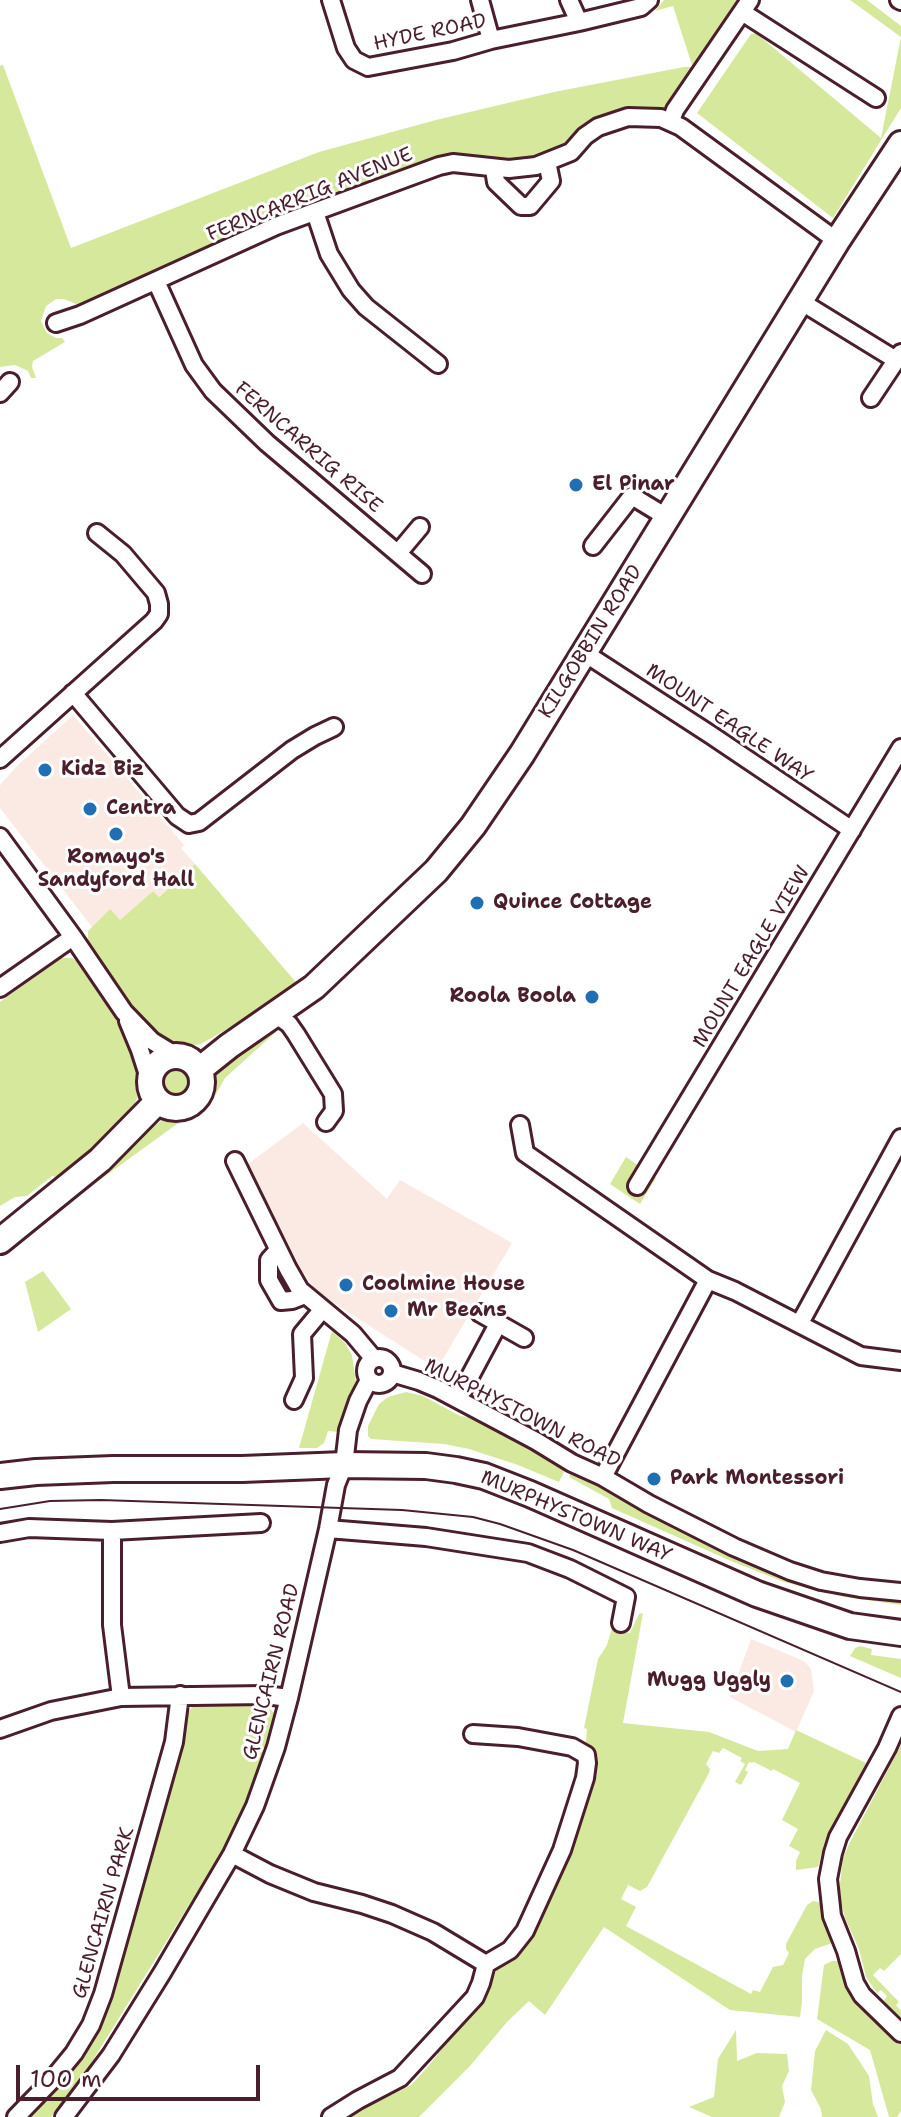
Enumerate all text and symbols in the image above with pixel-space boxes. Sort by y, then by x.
street label: HYDE ROAD [371,9,489,57]
street label: FERNCARRIG AVENUE [204,143,416,247]
street label: FERNCARRIG RISE [229,377,387,519]
place label: El Pinar [592,473,675,497]
marker: El Pinar [567,476,585,494]
street label: KILGOBBIN ROAD [534,561,648,723]
street label: MOUNT EAGLE WAY [641,659,817,789]
place label: Kidz Biz [61,758,144,782]
marker: Kidz Biz [36,761,54,779]
place label: Centra [106,797,176,821]
marker: Centra [81,800,99,818]
marker: Romayo's Sandyford Hall [107,825,125,843]
place label: Romayo's Sandyford Hall [38,846,194,893]
street label: MOUNT EAGLE VIEW [688,862,816,1052]
place label: Quince Cottage [493,891,652,915]
marker: Quince Cottage [468,894,486,912]
place label: Roola Boola [449,985,576,1009]
marker: Roola Boola [583,988,601,1006]
place label: Coolmine House [362,1273,525,1297]
marker: Coolmine House [337,1276,355,1294]
place label: Mr Beans [407,1299,507,1323]
marker: Mr Beans [382,1302,400,1320]
street label: MURPHYSTOWN ROAD [420,1354,624,1474]
street label: MURPHYSTOWN WAY [477,1466,675,1568]
place label: Park Montessori [670,1467,844,1491]
marker: Park Montessori [645,1470,663,1488]
street label: GLENCAIRN ROAD [238,1581,306,1763]
place label: Mugg Uggly [647,1669,771,1693]
marker: Mugg Uggly [778,1672,796,1690]
street label: GLENCAIRN PARK [68,1824,140,2002]
scale bar [20,2049,264,2099]
text: 100 m [30,2063,102,2095]

